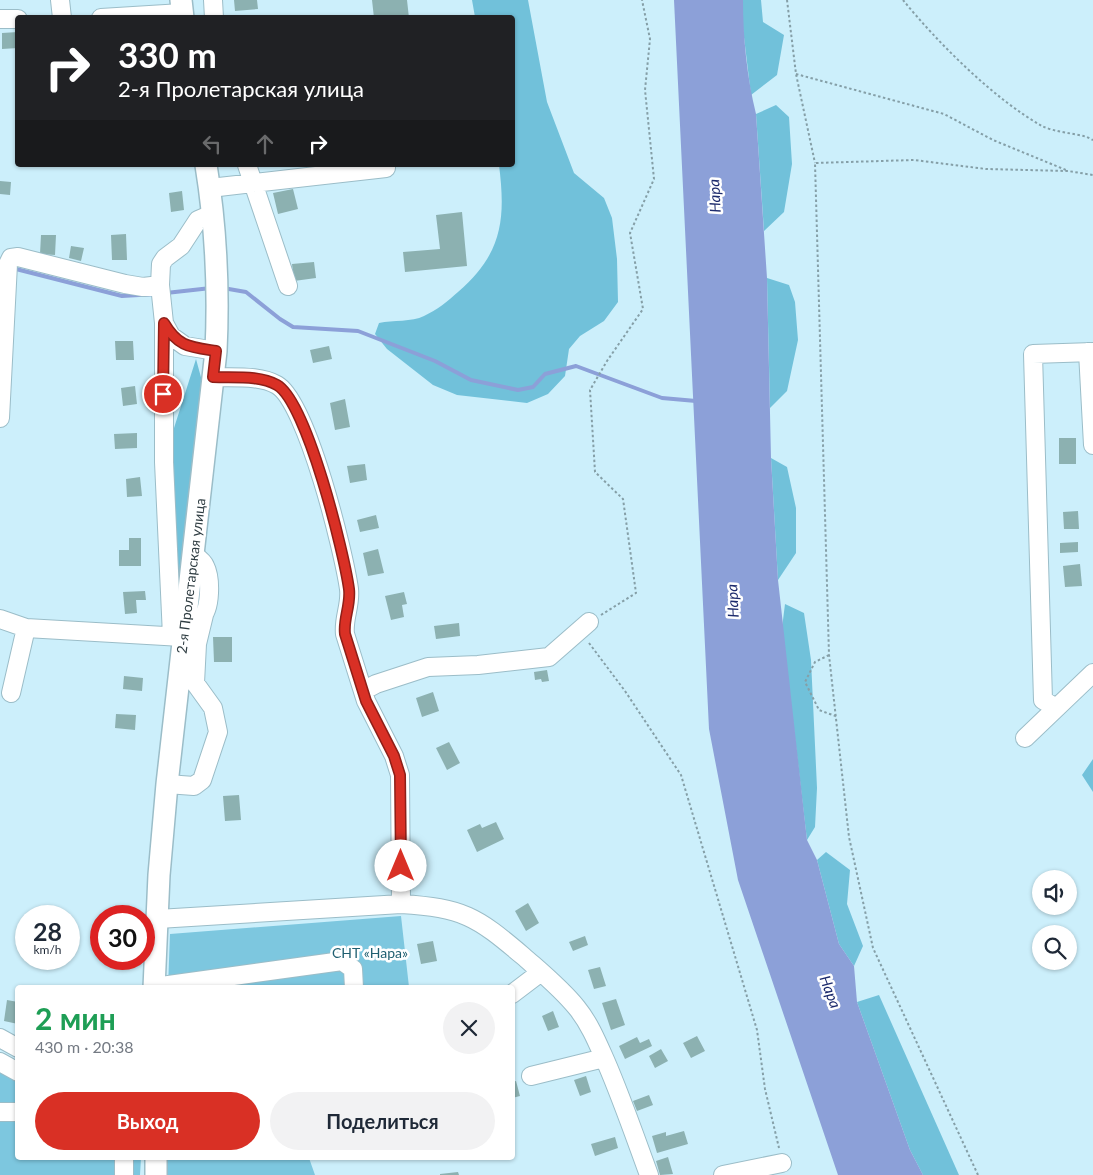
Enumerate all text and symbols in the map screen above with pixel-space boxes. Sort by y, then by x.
text: 330 m [118,33,217,75]
icon: right [35,35,100,100]
text: 2-я Пролетарская улица [118,75,364,102]
icon: left [198,130,226,158]
icon: ahead [251,130,279,158]
icon: right [304,130,332,158]
water label: Нара [704,178,724,213]
pin [142,373,184,415]
icon: arrive [149,380,177,408]
street label: 2-я Пролетарская улица [173,497,208,655]
water label: Нара [722,583,742,618]
position arrow [374,839,426,891]
map controls [1032,870,1077,970]
button: sound [1032,870,1077,915]
speed limit sign: 30 [90,905,155,970]
text: 28 [33,916,62,946]
button: search [1032,925,1077,970]
text: km/h [33,942,62,957]
park label: СНТ «Нара» [332,944,408,961]
water label: Нара [816,973,845,1011]
text: 2 мин [35,1000,116,1036]
button: close [443,1002,495,1054]
text: 430 m · 20:38 [35,1037,134,1056]
button: Выход [35,1092,260,1150]
button: Поделиться [270,1092,495,1150]

